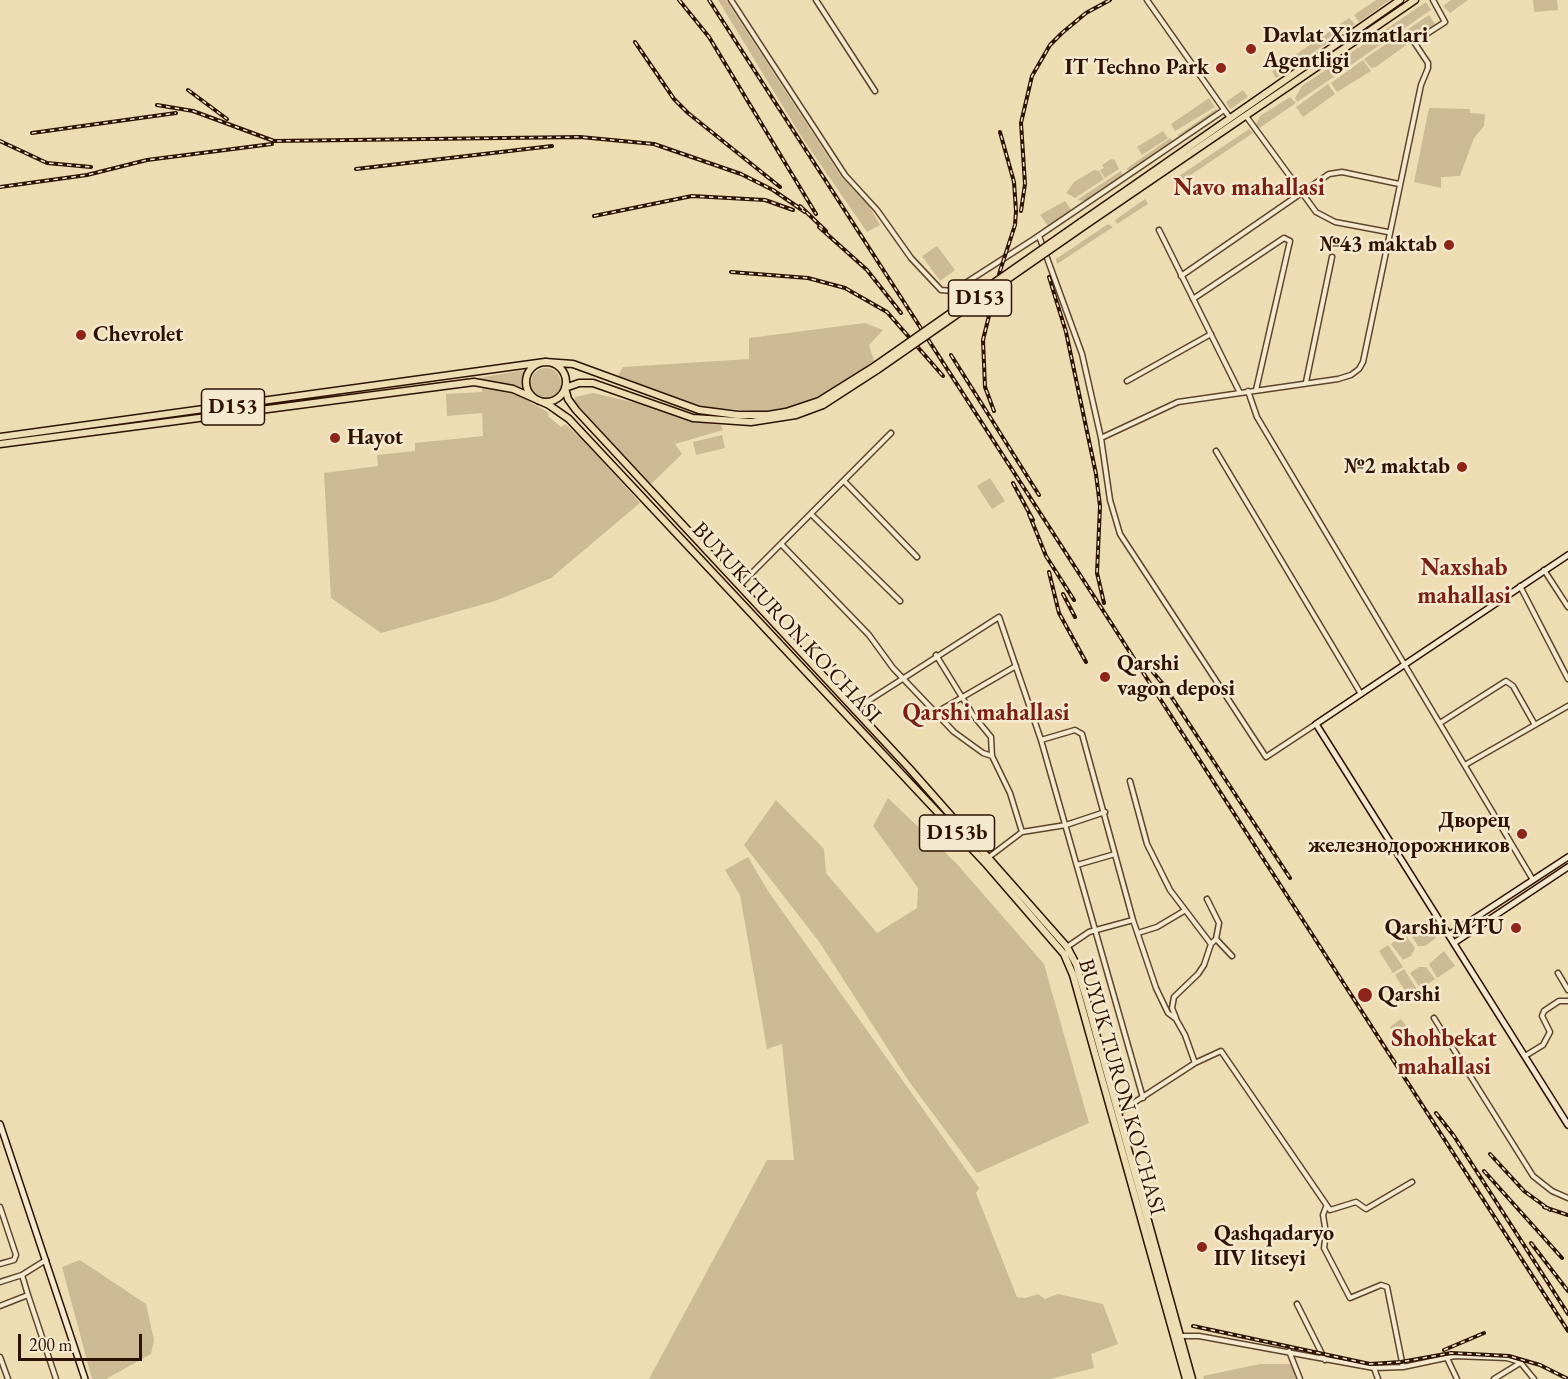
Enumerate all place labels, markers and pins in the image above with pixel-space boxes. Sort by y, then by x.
place label: Davlat Xizmatlari Agentligi [1263,23,1428,74]
marker: Davlat Xizmatlari Agentligi [1244,42,1258,56]
place label: IT Techno Park [1065,55,1209,81]
marker: IT Techno Park [1214,61,1228,75]
place label: №43 maktab [1319,232,1437,258]
marker: №43 maktab [1442,238,1456,252]
place label: Chevrolet [93,322,183,348]
marker: Chevrolet [74,328,88,342]
place label: Hayot [347,425,403,451]
marker: Hayot [328,431,342,445]
place label: №2 maktab [1344,454,1450,480]
marker: №2 maktab [1455,460,1469,474]
place label: Qarshi vagon deposi [1117,651,1235,702]
marker: Qarshi vagon deposi [1098,670,1112,684]
place label: Дворец железнодорожников [1308,808,1510,860]
marker: Дворец железнодорожников [1515,827,1529,841]
place label: Qarshi MTU [1385,915,1504,941]
marker: Qarshi MTU [1509,921,1523,935]
place label: Qarshi [1378,982,1440,1008]
marker: Qarshi [1356,986,1374,1004]
place label: Qashqadaryo IIV litseyi [1214,1221,1334,1272]
marker: Qashqadaryo IIV litseyi [1195,1240,1209,1254]

